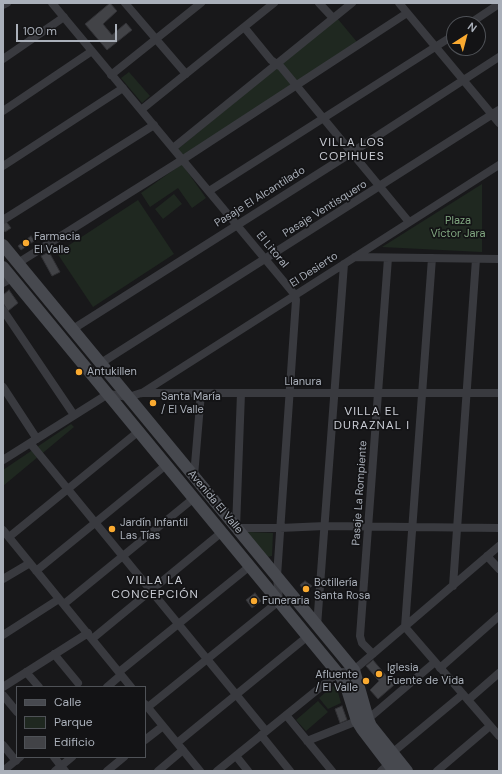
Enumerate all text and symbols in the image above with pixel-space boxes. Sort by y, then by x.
scale bar [18,16,119,42]
north arrow [446,16,486,56]
text: N [465,19,480,35]
text: 100 m [23,23,57,39]
district label: VILLA LOS COPIHUES [319,136,385,164]
street label: Pasaje El Alcantilado [212,164,308,230]
street label: Pasaje Ventisquero [280,178,370,240]
park label: Plaza Víctor Jara [430,214,486,240]
street label: El Litoral [253,229,291,271]
place label: Farmacia El Valle [34,230,80,256]
marker: Farmacia El Valle [21,238,31,248]
street label: El Desierto [288,250,340,290]
place label: Antukillen [87,365,137,379]
marker: Antukillen [74,367,84,377]
street label: Llanura [285,375,321,389]
place label: Santa María / El Valle [161,390,221,416]
marker: Santa María / El Valle [148,398,158,408]
district label: VILLA EL DURAZNAL I [334,405,410,433]
street label: Pasaje La Rompiente [350,440,370,546]
street label: Avenida El Valle [185,468,245,536]
place label: Jardín Infantil Las Tías [120,516,188,542]
marker: Jardín Infantil Las Tías [107,524,117,534]
district label: VILLA LA CONCEPCIÓN [111,574,199,602]
place label: Botillería Santa Rosa [314,576,370,602]
marker: Botillería Santa Rosa [301,584,311,594]
place label: Funeraria [262,594,309,608]
marker: Funeraria [249,596,259,606]
place label: Iglesia Fuente de Vida [387,661,464,687]
place label: Afluente / El Valle [315,668,358,694]
marker: Iglesia Fuente de Vida [374,669,384,679]
marker: Afluente / El Valle [361,676,371,686]
legend [16,686,146,758]
text: Calle [54,694,81,710]
text: Parque [54,714,93,730]
text: Edificio [54,734,95,750]

